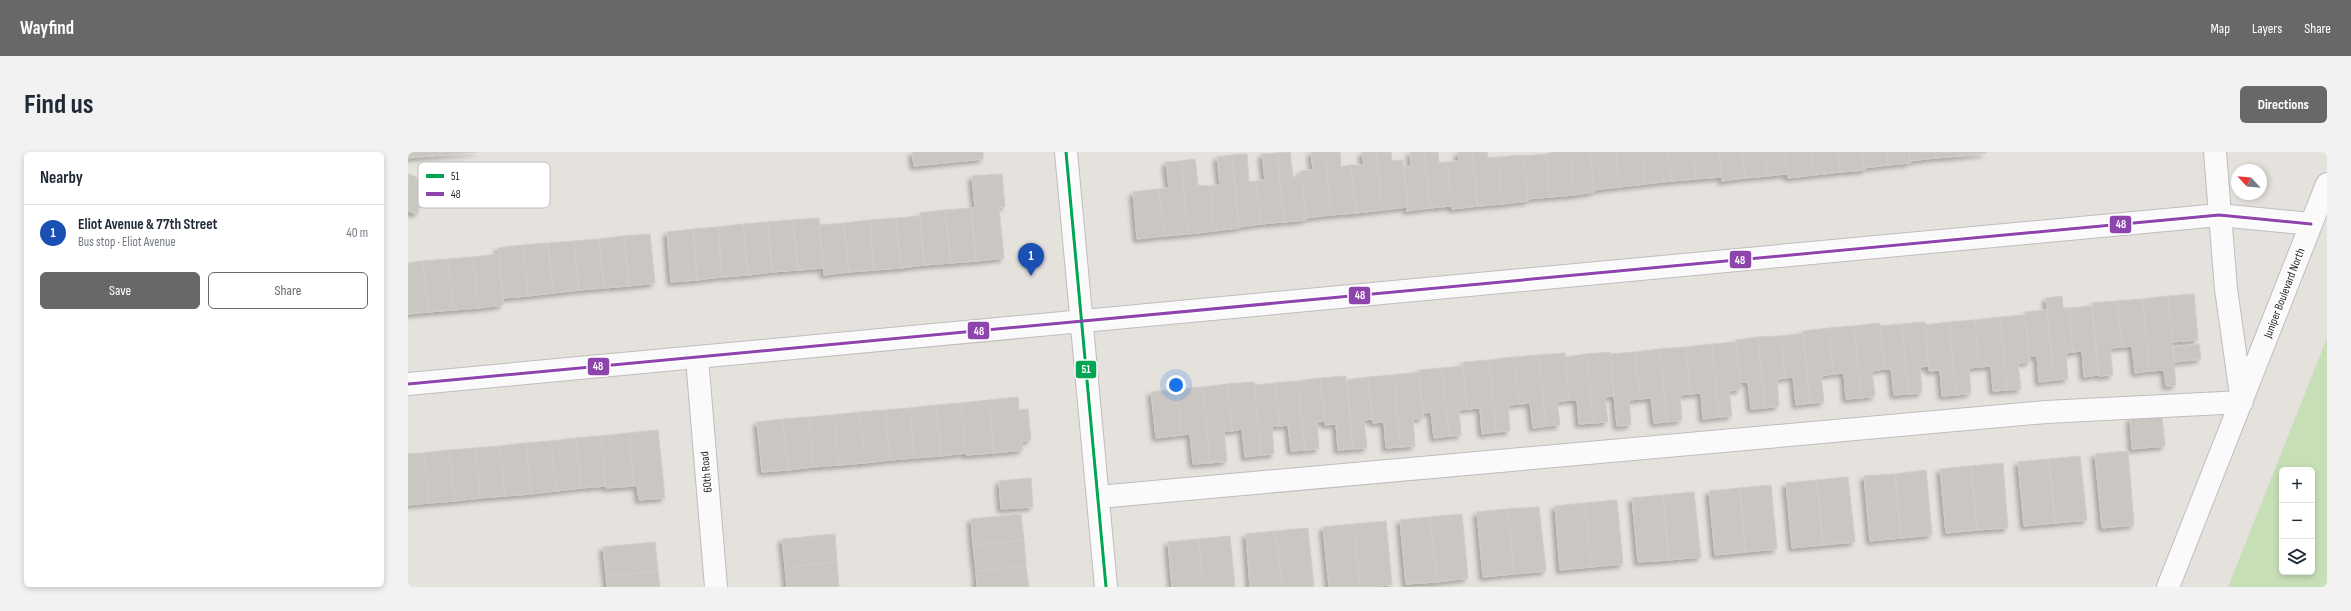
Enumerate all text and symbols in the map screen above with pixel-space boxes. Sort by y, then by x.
text: Wayfind [20,17,74,40]
text: Map [2210,20,2230,37]
text: Layers [2252,20,2282,37]
text: Share [2304,20,2331,37]
button: Directions [2240,86,2327,123]
text: Find us [24,88,93,121]
legend [418,162,550,208]
north arrow [2231,164,2267,200]
text: Nearby [40,168,83,188]
text: 51 [451,170,459,183]
text: 48 [451,188,461,201]
text: Eliot Avenue & 77th Street [78,215,218,234]
line badge: 48 [2109,215,2132,234]
text: 48 [2116,218,2126,231]
text: 1 [50,225,56,241]
text: 40 m [346,225,368,241]
text: Bus stop · Eliot Avenue [78,234,176,250]
pin: 1 [1018,243,1044,276]
street label: Juniper Boulevard North [2260,246,2308,341]
line badge: 48 [1729,250,1752,269]
text: 48 [1735,254,1745,267]
button: Save [40,272,200,309]
button: Share [208,272,368,309]
line badge: 48 [1348,286,1371,305]
text: 48 [1355,289,1365,302]
line badge: 48 [967,321,990,340]
text: 48 [974,325,984,338]
line badge: 48 [587,357,610,376]
text: 48 [593,360,603,373]
line badge: 51 [1075,360,1097,379]
text: 51 [1081,363,1091,376]
your location [1166,375,1186,395]
street label: 60th Road [697,451,716,493]
map controls [2279,467,2315,575]
button: + [2279,467,2315,503]
button: − [2279,503,2315,539]
button: layers [2279,539,2315,575]

